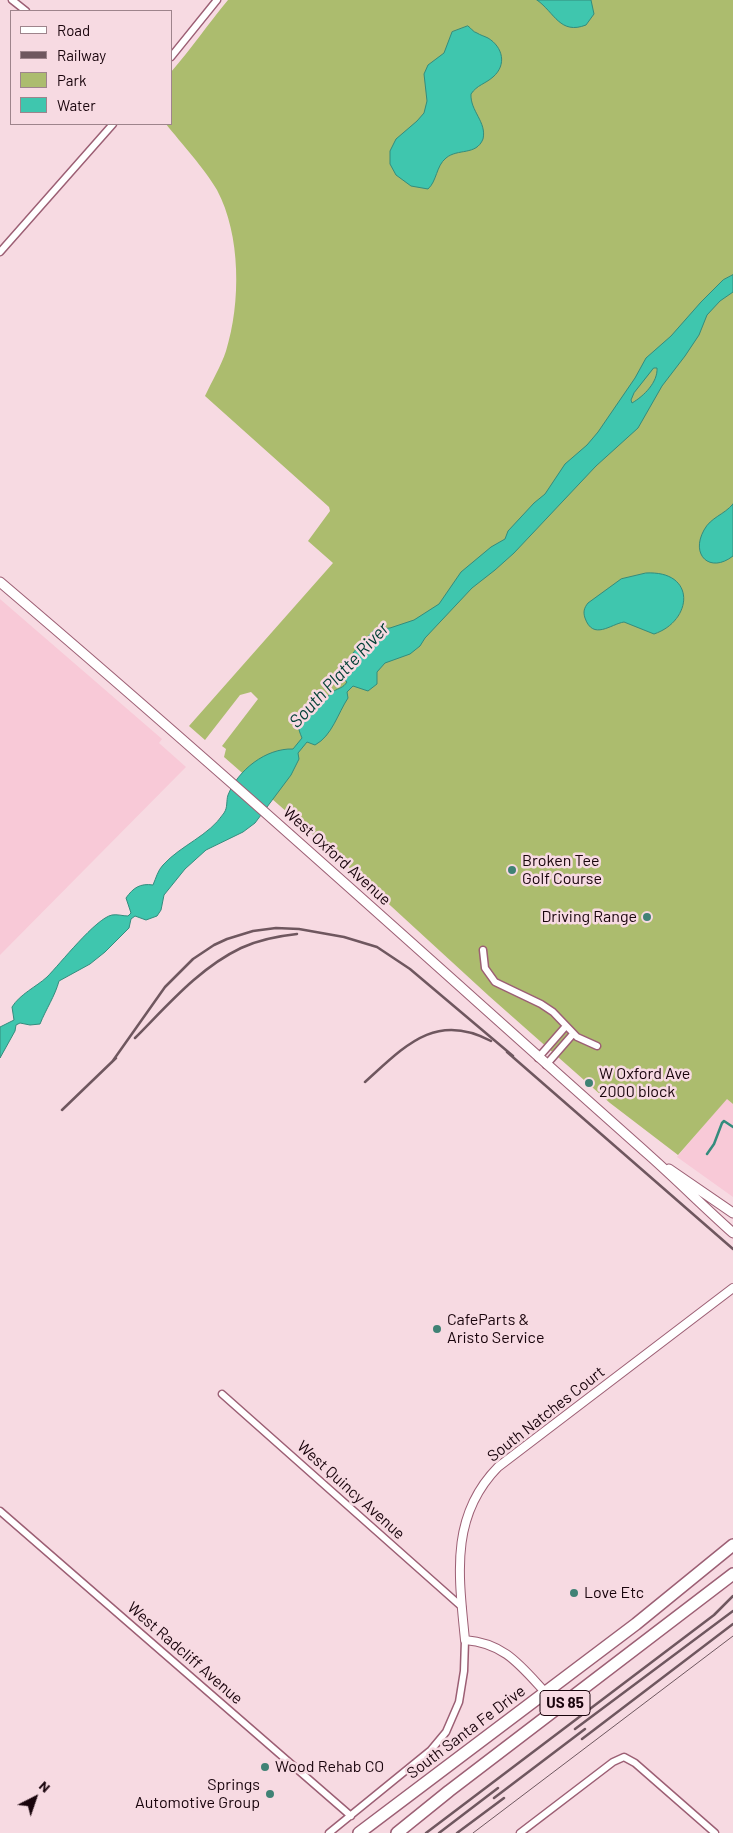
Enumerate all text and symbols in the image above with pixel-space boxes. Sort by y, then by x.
legend [10,10,172,125]
text: Road [57,21,90,39]
text: Railway [57,46,106,64]
text: Park [57,71,86,89]
text: Water [57,96,96,114]
water label: South Platte River [285,618,393,732]
street label: West Oxford Avenue [279,803,395,909]
place label: Broken Tee Golf Course [522,851,602,889]
marker: Broken Tee Golf Course [506,864,518,876]
place label: Driving Range [541,907,637,927]
marker: Driving Range [641,911,653,923]
place label: W Oxford Ave 2000 block [599,1064,690,1102]
marker: W Oxford Ave 2000 block [583,1077,595,1089]
place label: CafeParts & Aristo Service [447,1310,544,1348]
marker: CafeParts & Aristo Service [431,1323,443,1335]
street label: South Natches Court [483,1362,609,1466]
street label: West Quincy Avenue [293,1437,409,1543]
place label: Love Etc [584,1583,644,1603]
marker: Love Etc [568,1587,580,1599]
street label: West Radcliff Avenue [123,1598,247,1708]
street label: South Santa Fe Drive [403,1681,529,1783]
road number: US 85 [540,1690,590,1716]
place label: Wood Rehab CO [275,1757,384,1777]
marker: Wood Rehab CO [259,1761,271,1773]
north arrow [10,1773,60,1823]
place label: Springs Automotive Group [135,1775,260,1813]
text: N [36,1777,54,1796]
marker: Springs Automotive Group [264,1788,276,1800]

